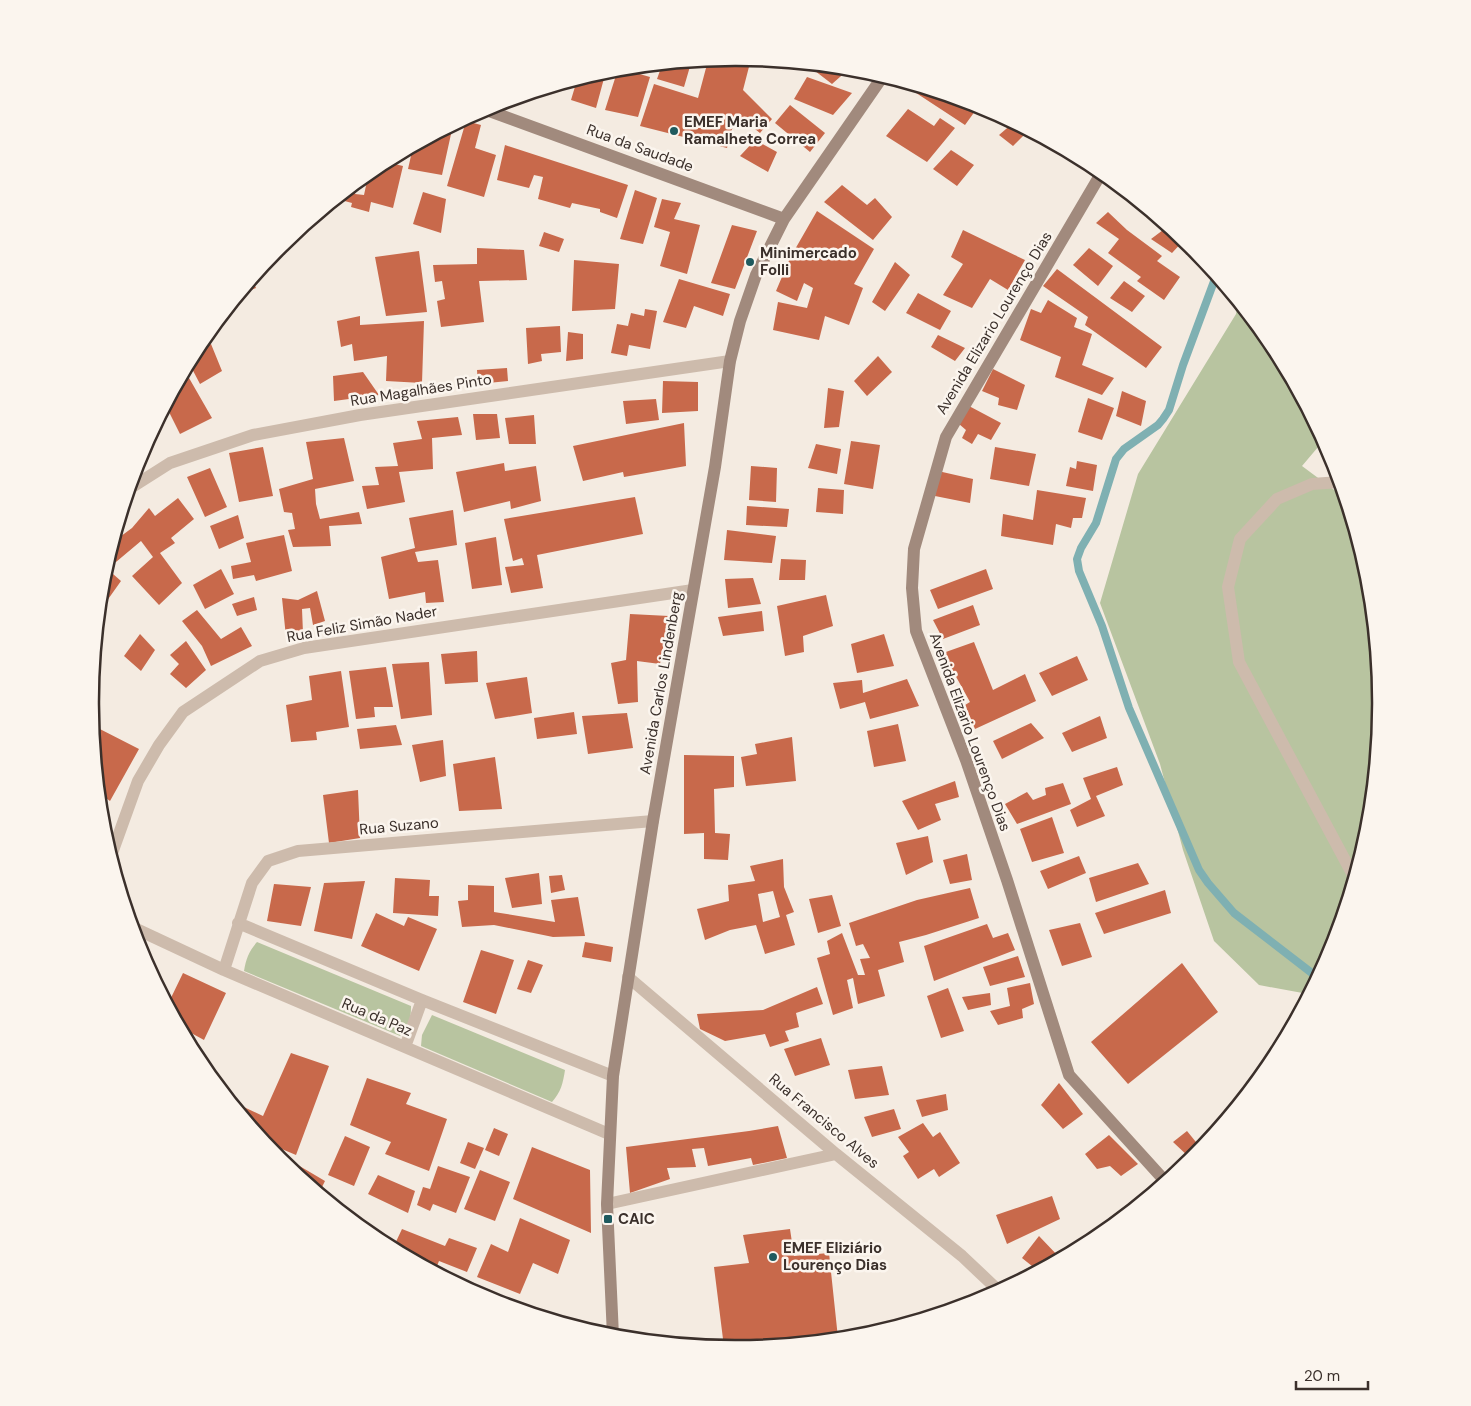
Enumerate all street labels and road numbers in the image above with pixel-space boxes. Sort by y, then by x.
street label: Rua da Saudade [584,119,696,177]
street label: Avenida Elizario Lourenço Dias [931,228,1057,418]
street label: Rua Magalhães Pinto [349,369,493,411]
street label: Avenida Carlos Lindenberg [635,590,687,776]
street label: Rua Feliz Simão Nader [285,601,439,647]
street label: Avenida Elizario Lourenço Dias [925,630,1015,834]
street label: Rua Suzano [359,813,440,839]
street label: Rua da Paz [339,993,415,1041]
street label: Rua Francisco Alves [765,1069,883,1173]

